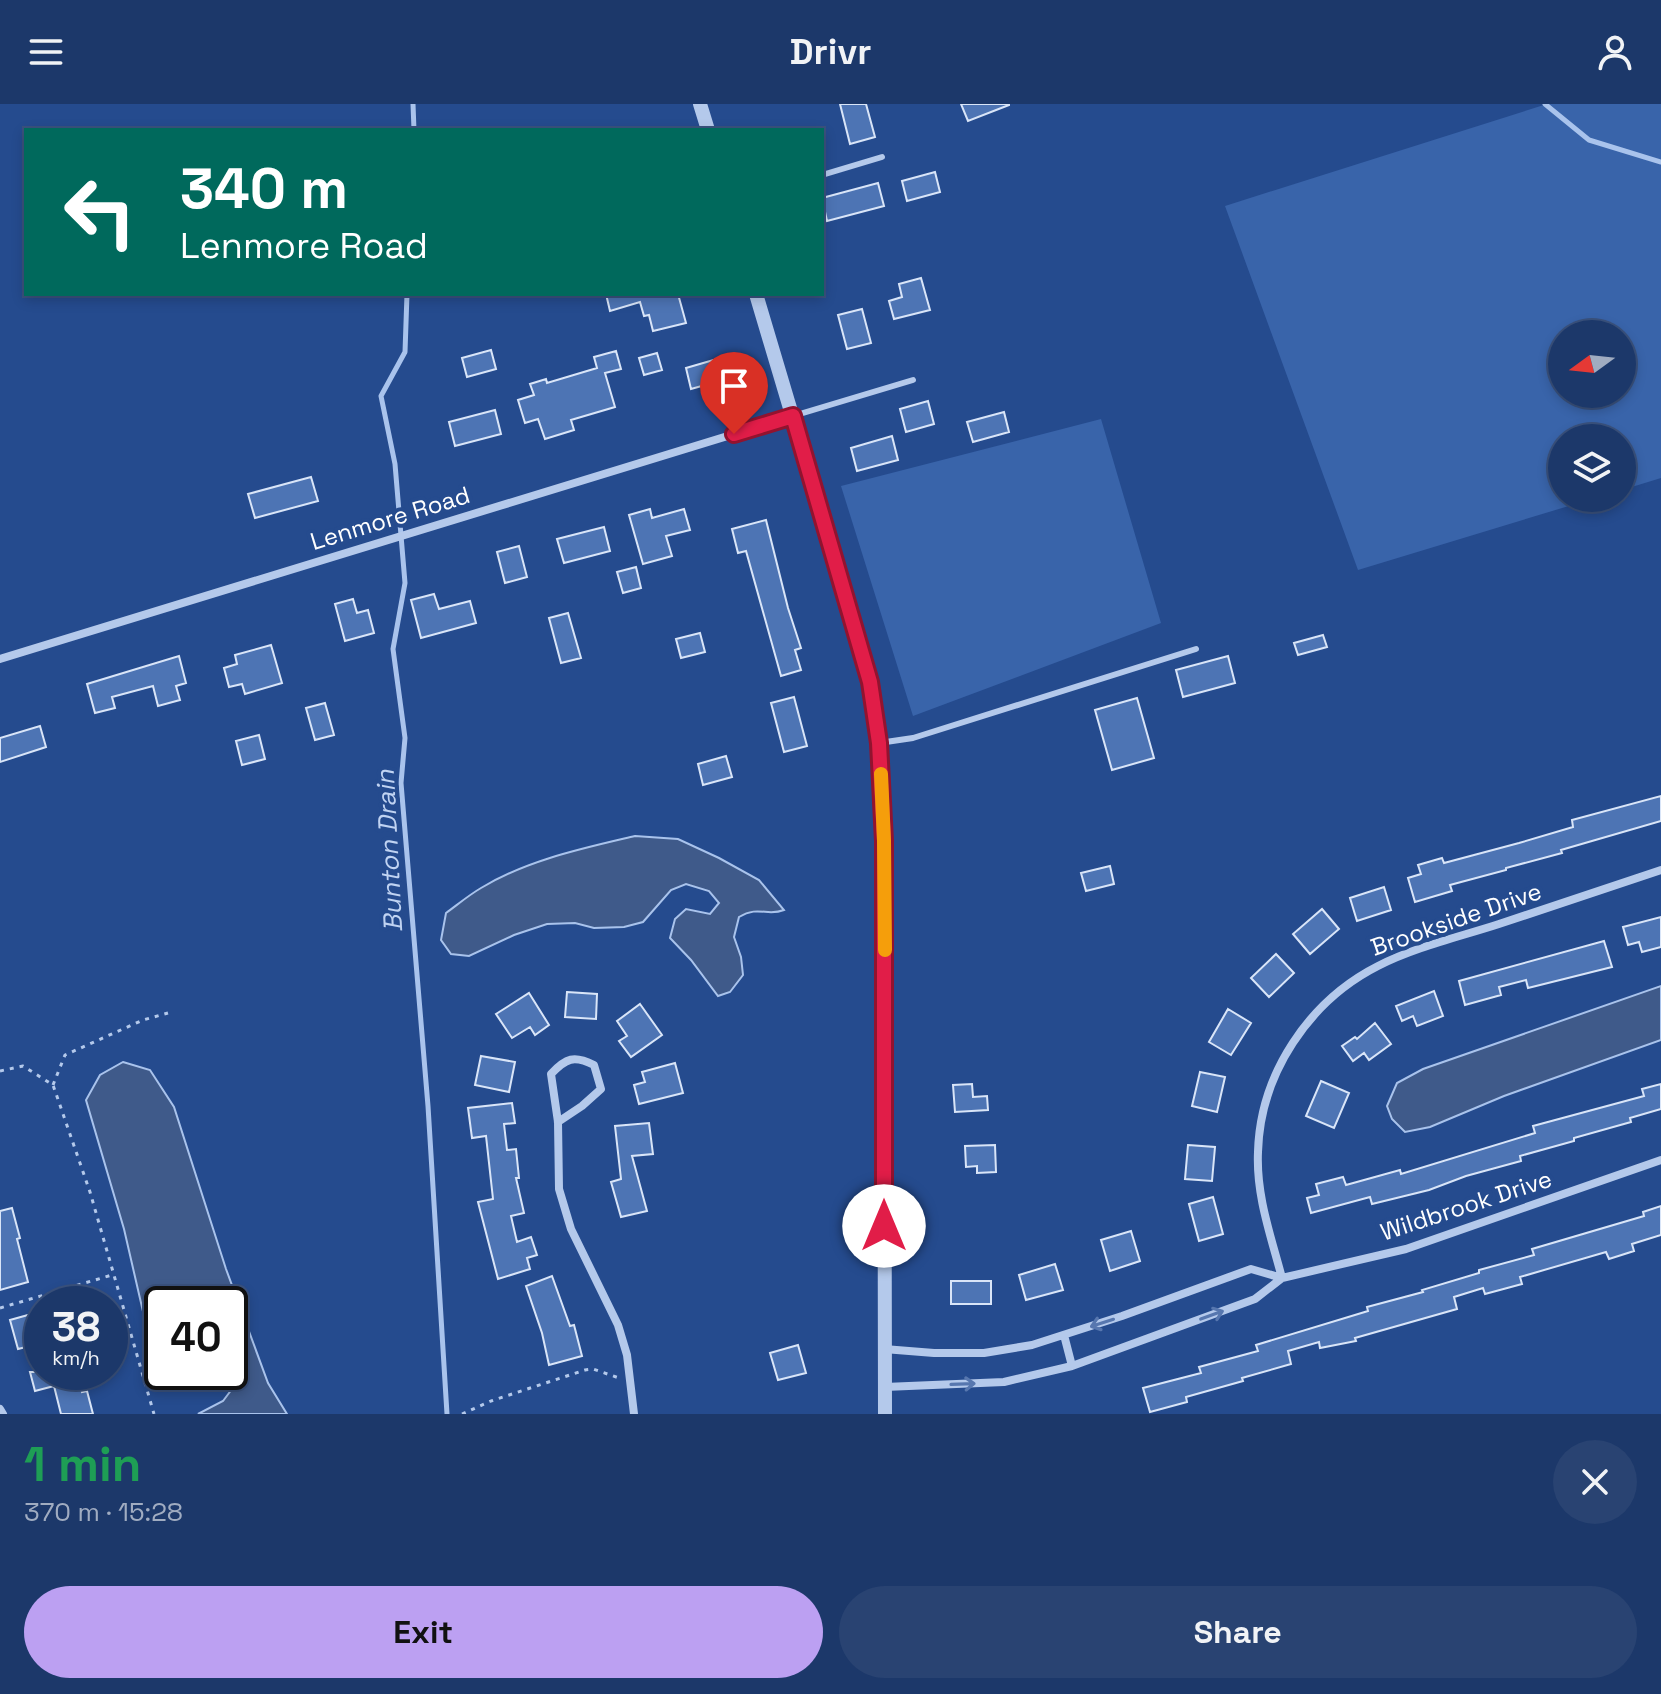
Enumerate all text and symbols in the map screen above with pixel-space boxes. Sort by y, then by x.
text: Drivr [790,29,871,75]
icon: menu [24,30,68,74]
icon: person [1593,30,1637,74]
text: 340 m [180,153,348,224]
icon: left [48,160,152,264]
text: Lenmore Road [180,223,428,269]
north arrow [1548,320,1636,408]
map controls [1548,320,1636,512]
pin [700,352,768,434]
icon: arrive [712,364,756,408]
button: layers [1548,424,1636,512]
street label: Lenmore Road [306,479,474,557]
water label: Bunton Drain [368,768,410,933]
street label: Brookside Drive [1367,875,1545,963]
street label: Wildbrook Drive [1376,1163,1556,1247]
position arrow [842,1184,926,1268]
speed limit sign: 40 [144,1286,248,1390]
text: 38 [52,1302,100,1353]
one-way arrow [1199,1307,1224,1321]
one-way arrow [1090,1316,1115,1331]
text: km/h [52,1345,100,1371]
one-way arrow [949,1376,976,1391]
text: 1 min [24,1434,141,1495]
button: close [1553,1440,1637,1524]
text: 370 m · 15:28 [24,1495,183,1529]
button: Exit [24,1586,823,1678]
button: Share [839,1586,1637,1678]

